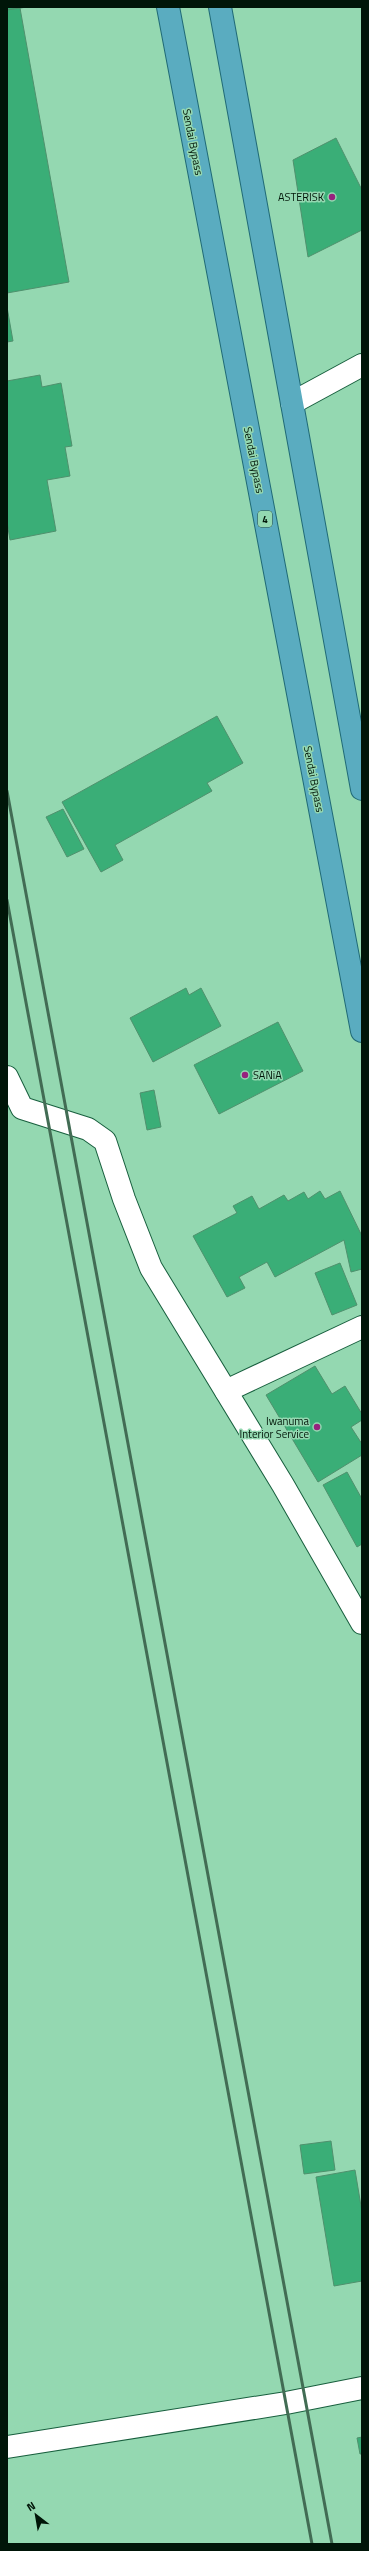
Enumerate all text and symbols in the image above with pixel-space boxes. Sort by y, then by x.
street label: Sendai Bypass [179,108,207,176]
place label: ASTERISK [278,189,325,205]
marker: ASTERISK [327,192,337,202]
street label: Sendai Bypass [240,426,268,494]
road number: 4 [258,511,272,527]
street label: Sendai Bypass [300,745,328,813]
place label: SANiA [253,1067,282,1083]
marker: SANiA [240,1070,250,1080]
place label: Iwanuma Interior Service [239,1413,309,1442]
marker: Iwanuma Interior Service [312,1422,322,1432]
north arrow [16,2495,56,2535]
text: N [23,2498,38,2515]

